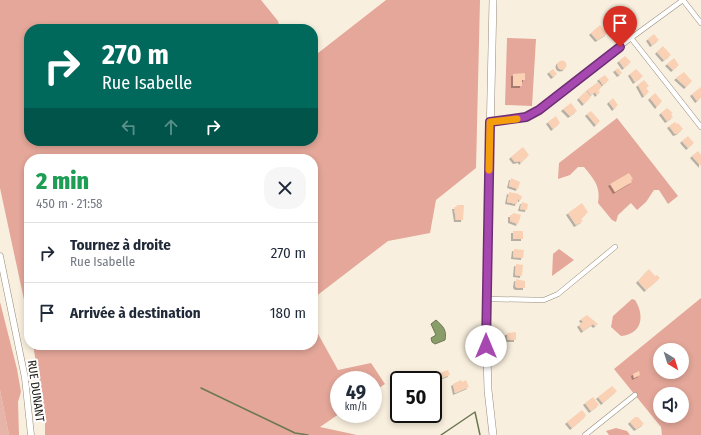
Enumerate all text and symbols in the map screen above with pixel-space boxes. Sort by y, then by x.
pin [603,6,637,47]
icon: arrive [609,12,631,34]
text: 270 m [102,38,169,71]
icon: right [36,40,88,92]
text: Rue Isabelle [102,72,192,94]
icon: left [118,116,140,138]
icon: ahead [160,116,182,138]
icon: right [202,116,224,138]
text: 2 min [36,167,89,195]
button: close [264,167,306,209]
text: 450 m · 21:58 [36,196,103,211]
text: Tournez à droite [70,236,171,254]
icon: right [36,242,58,264]
text: 270 m [271,244,306,262]
text: Rue Isabelle [70,254,135,269]
icon: arrive [36,302,58,324]
text: Arrivée à destination [70,304,201,322]
text: 180 m [270,304,306,322]
position arrow [465,325,507,367]
north arrow [653,343,689,379]
map controls [653,343,689,423]
street label: RUE DUNANT [25,359,47,423]
speed limit sign: 50 [390,371,442,423]
text: 49 [346,380,366,404]
button: sound [653,387,689,423]
text: km/h [345,401,367,413]

